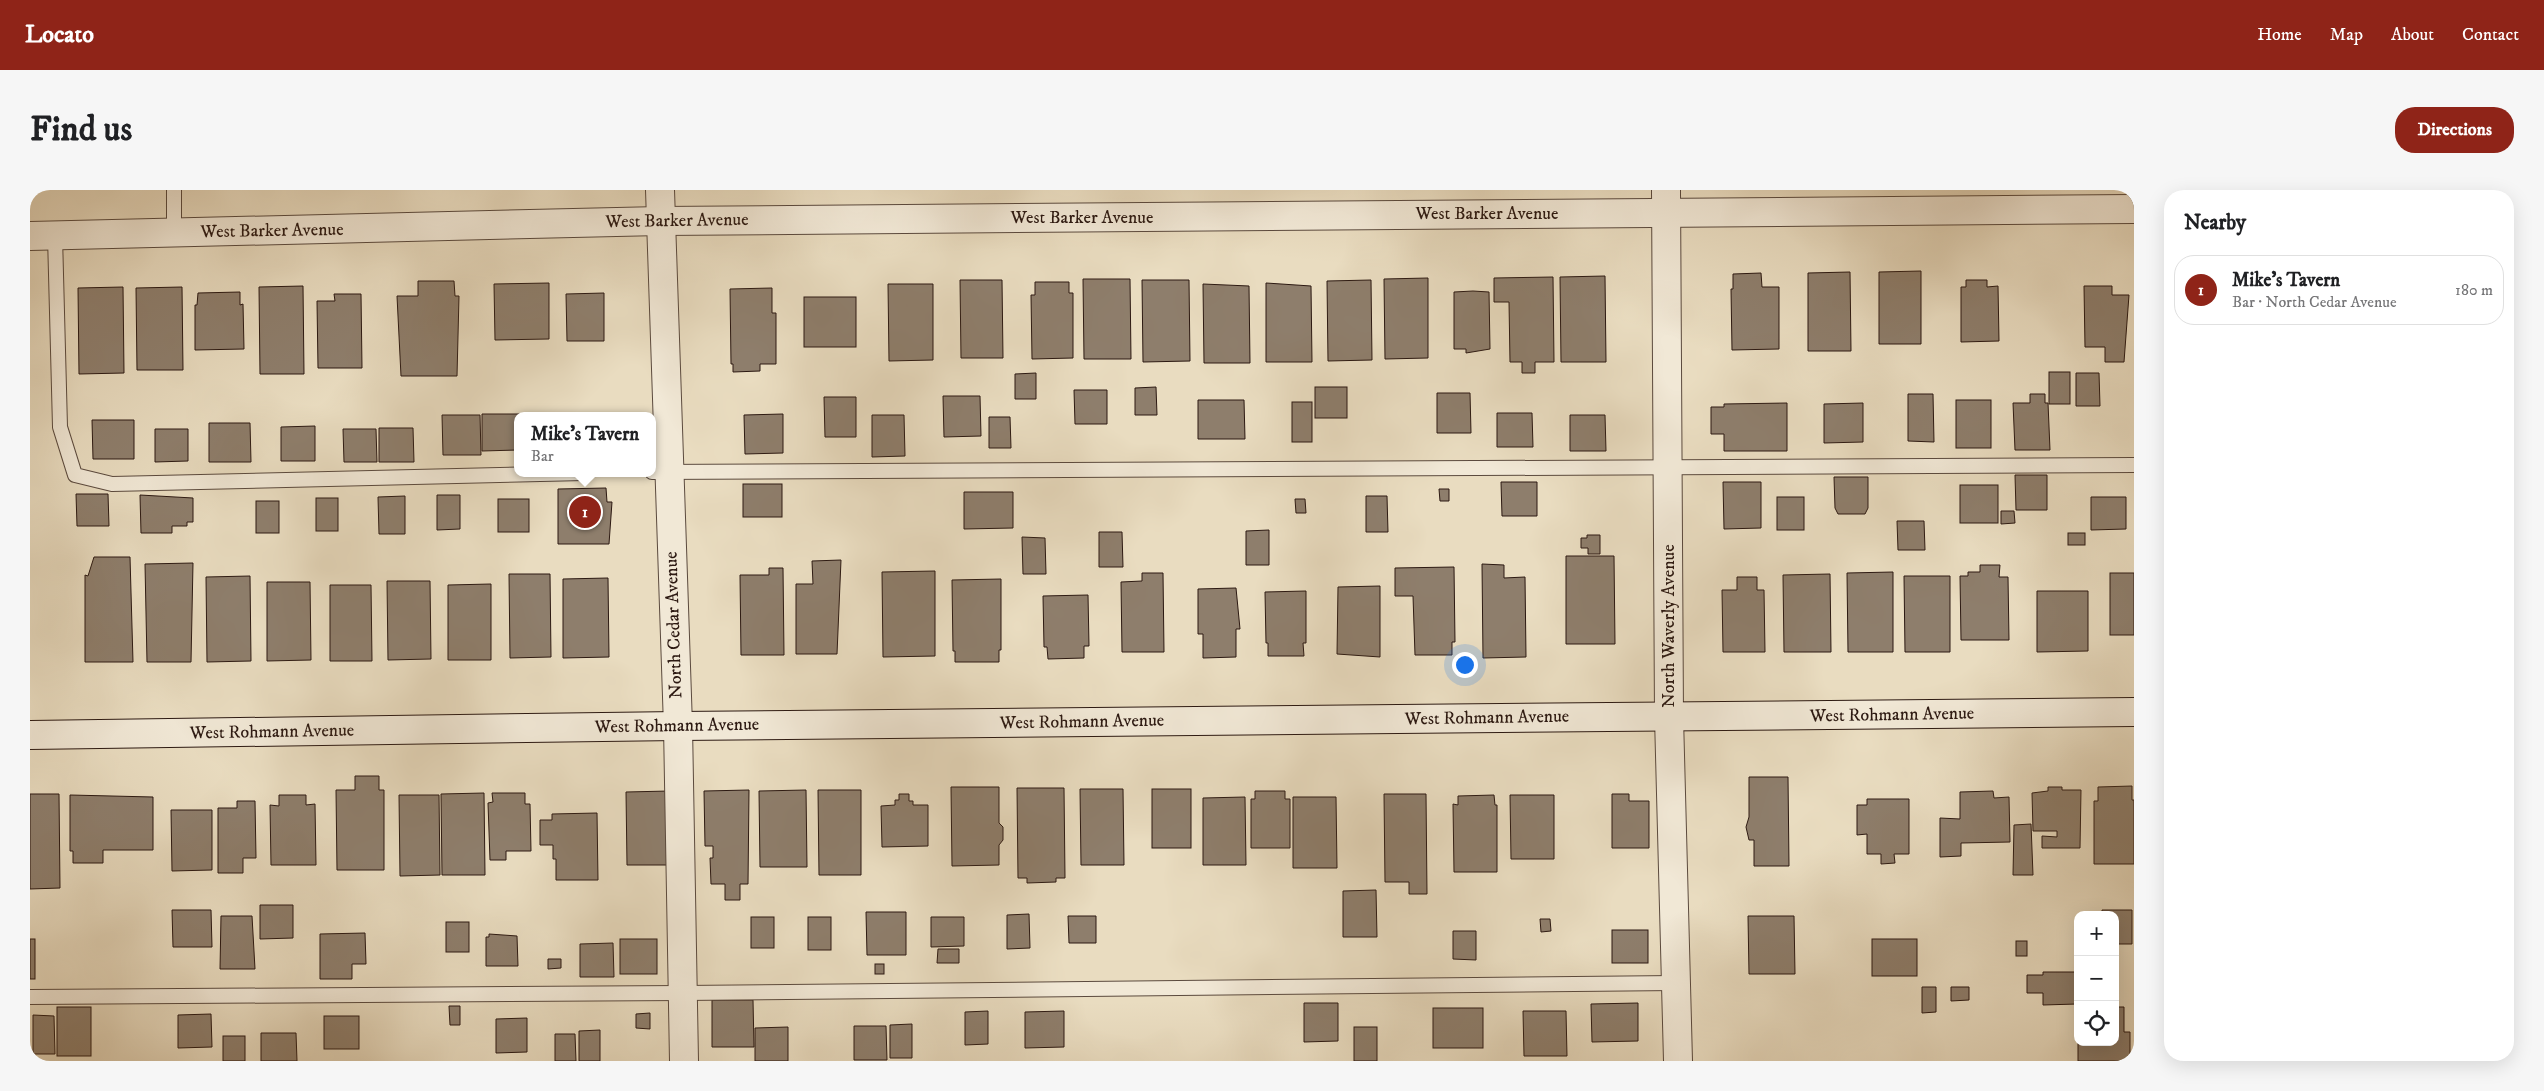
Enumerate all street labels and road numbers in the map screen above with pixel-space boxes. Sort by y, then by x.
street label: West Barker Avenue [1414,203,1559,225]
street label: West Barker Avenue [1009,207,1154,229]
street label: West Barker Avenue [604,209,749,233]
street label: West Barker Avenue [199,219,344,243]
street label: North Waverly Avenue [1658,544,1680,708]
street label: North Cedar Avenue [660,551,688,699]
street label: West Rohmann Avenue [1809,703,1974,727]
street label: West Rohmann Avenue [1404,706,1569,730]
street label: West Rohmann Avenue [999,710,1164,734]
street label: West Rohmann Avenue [594,714,759,738]
street label: West Rohmann Avenue [189,720,354,744]

